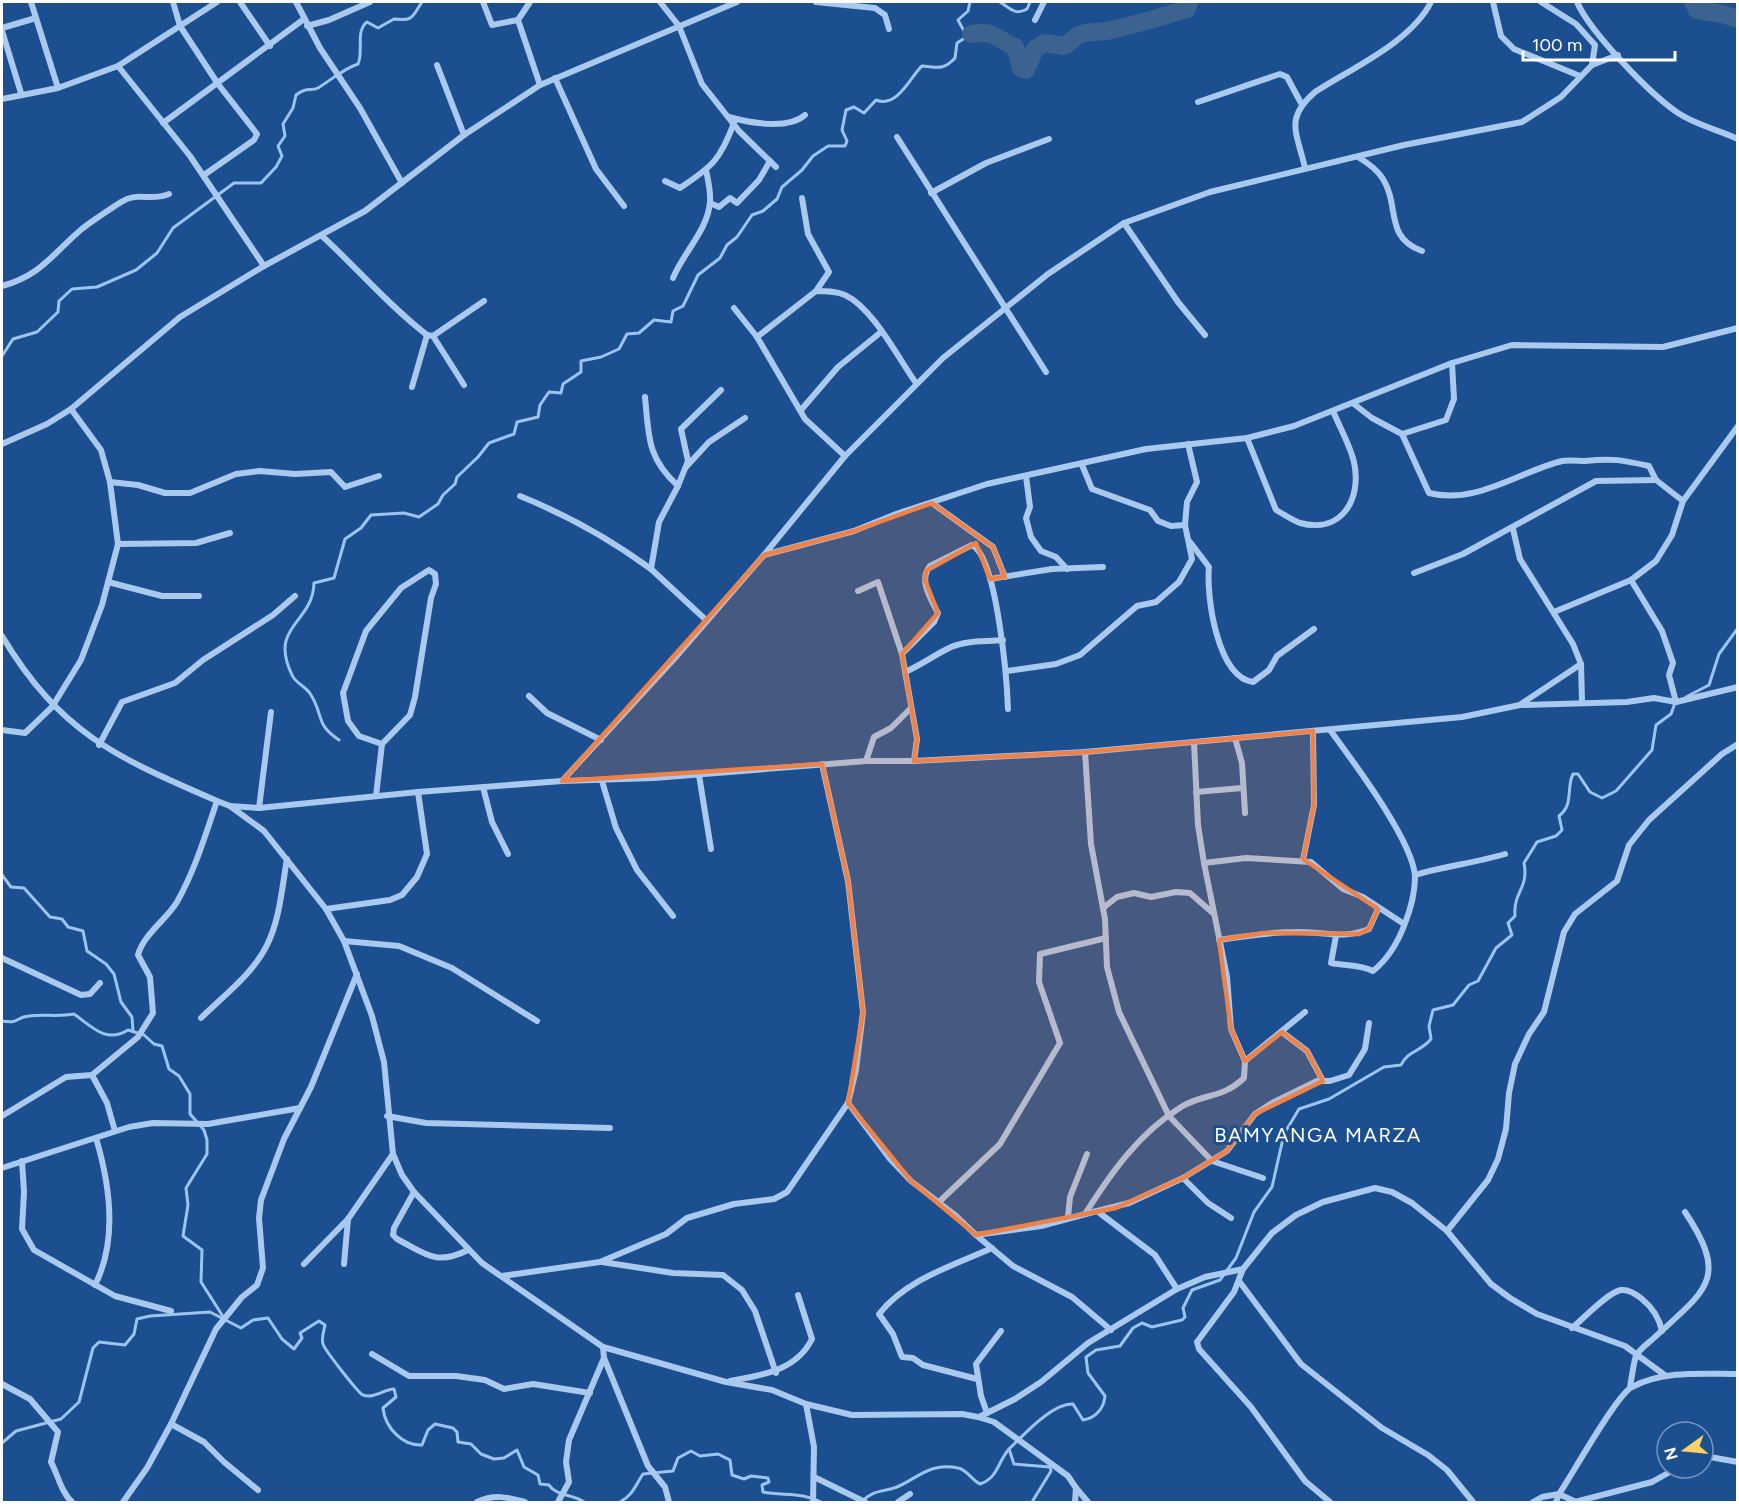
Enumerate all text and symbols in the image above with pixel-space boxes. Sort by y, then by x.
scale bar [1523,24,1674,62]
text: 100 m [1532,34,1582,56]
district label: BAMYANGA MARZA [1214,1123,1422,1147]
north arrow [1655,1420,1715,1480]
text: N [1660,1445,1682,1462]

